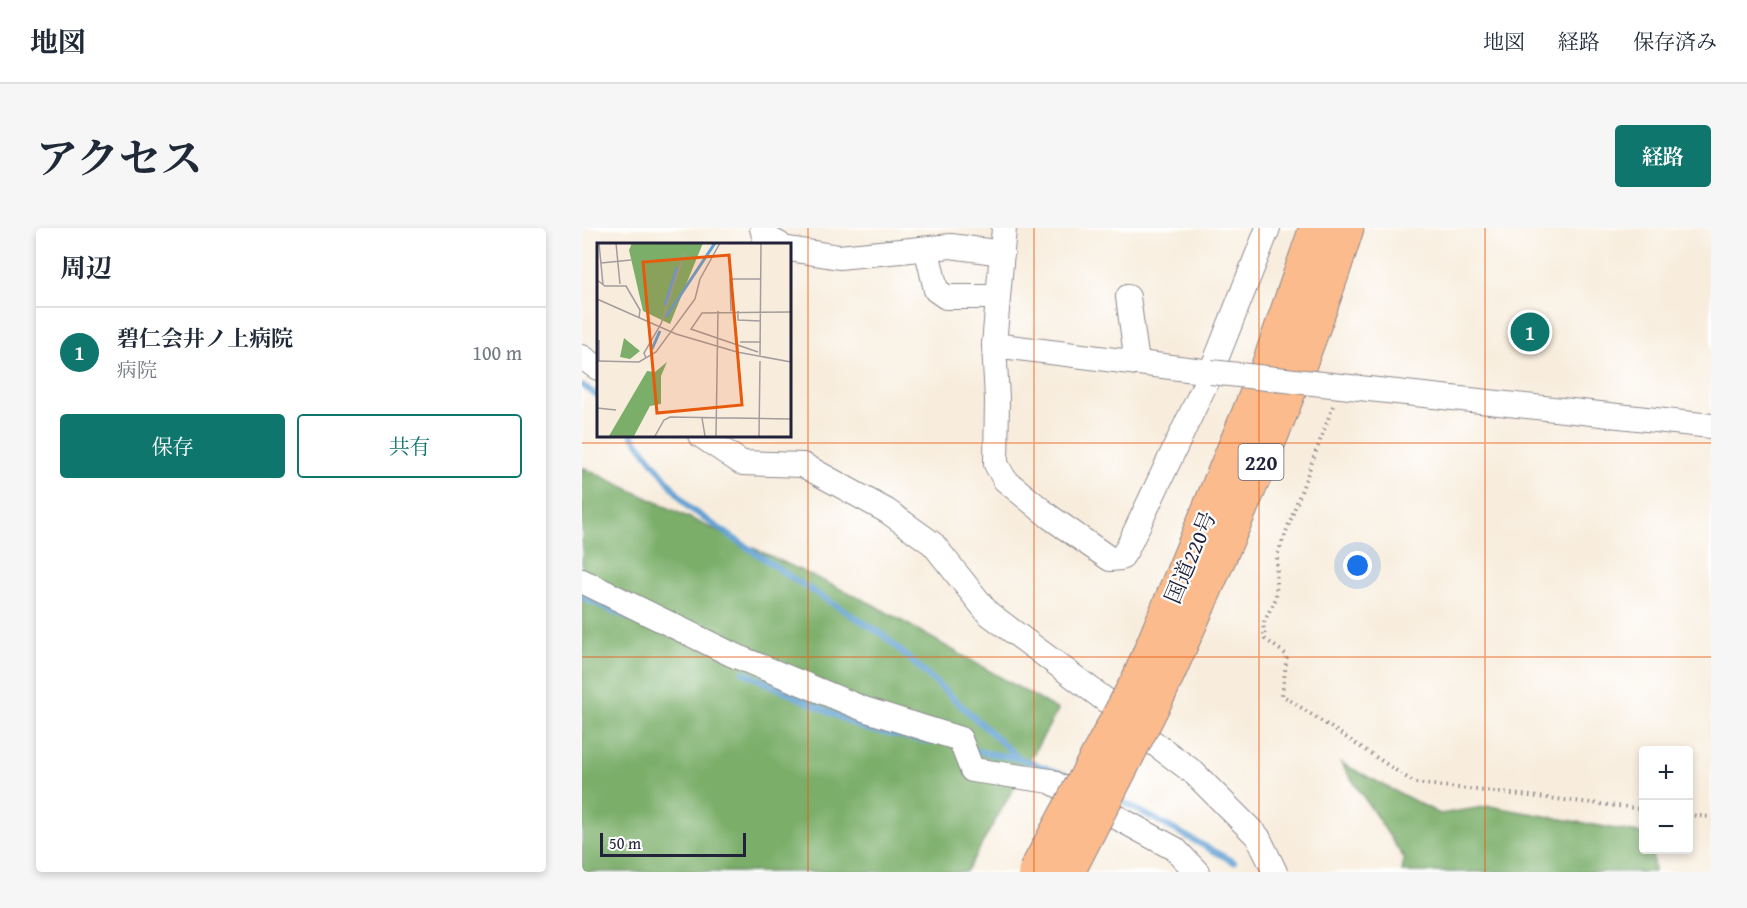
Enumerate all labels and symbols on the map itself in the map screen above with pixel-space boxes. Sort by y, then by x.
inset map [597,243,790,436]
pin: 1 [1510,310,1550,354]
road number: 220 [1238,444,1284,480]
street label: 国道220号 [1156,506,1224,608]
your location [1343,551,1372,580]
scale bar [600,830,746,858]

